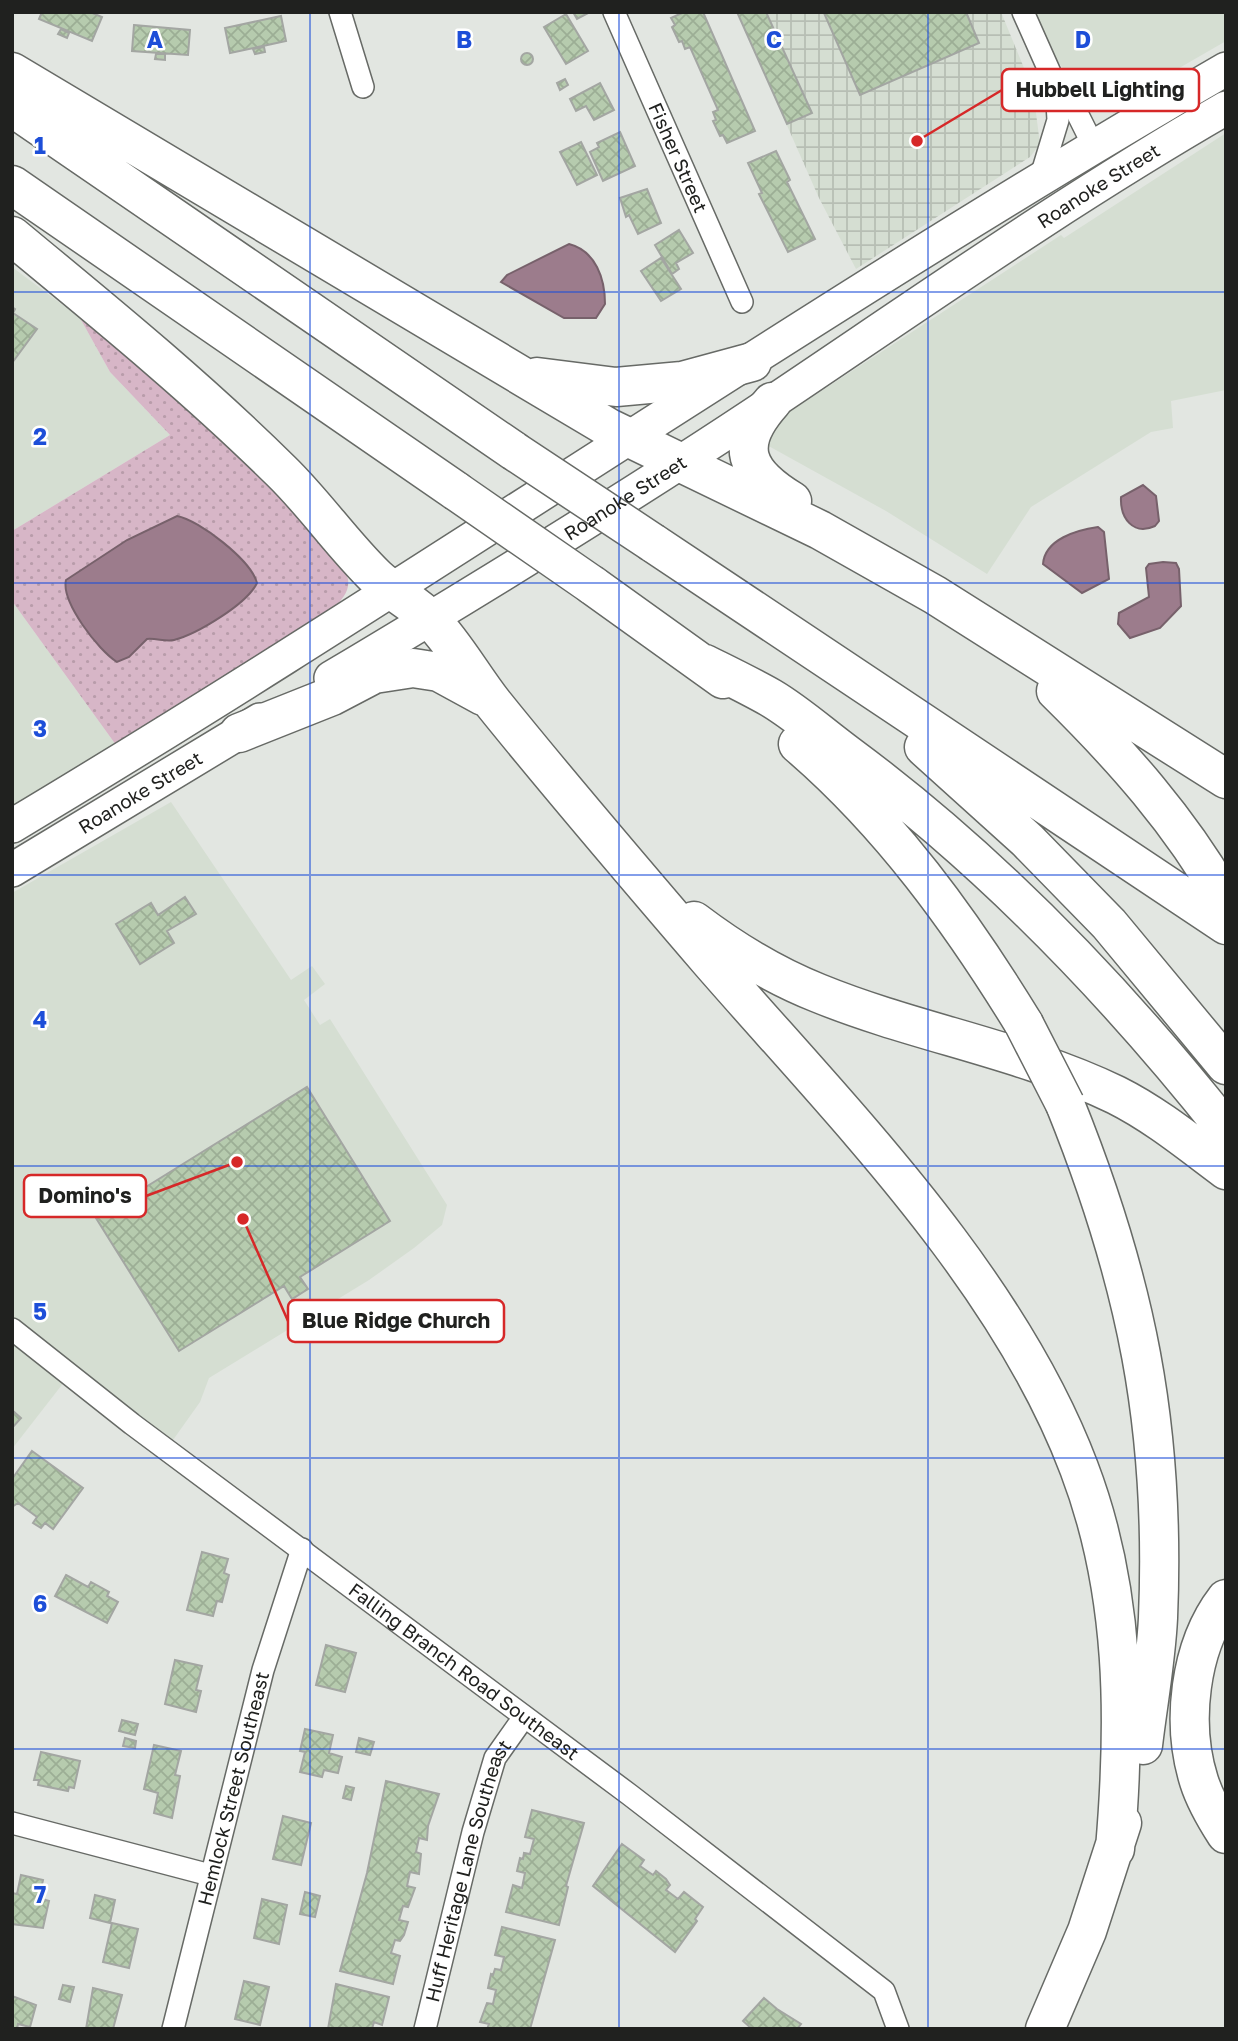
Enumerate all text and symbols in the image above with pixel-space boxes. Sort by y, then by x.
text: A [147,25,164,53]
text: B [456,25,472,53]
text: C [766,25,782,53]
text: D [1075,25,1091,53]
callout: Hubbell Lighting [1002,69,1199,111]
text: Hubbell Lighting [1015,76,1185,102]
street label: Fisher Street [644,99,713,216]
text: 1 [34,131,46,159]
street label: Roanoke Street [1033,138,1164,233]
text: 2 [33,422,47,450]
street label: Roanoke Street [559,450,690,545]
text: 3 [33,714,47,742]
street label: Roanoke Street [74,746,206,838]
text: 4 [33,1005,47,1033]
callout: Domino's [24,1175,146,1217]
text: Domino's [38,1182,132,1208]
text: 5 [33,1297,47,1325]
callout: Blue Ridge Church [288,1300,504,1342]
text: Blue Ridge Church [302,1307,490,1333]
street label: Falling Branch Road Southeast [345,1578,584,1764]
text: 6 [33,1589,47,1617]
street label: Hemlock Street Southeast [192,1669,273,1908]
street label: Huff Heritage Lane Southeast [420,1735,515,2004]
text: 7 [34,1880,46,1908]

